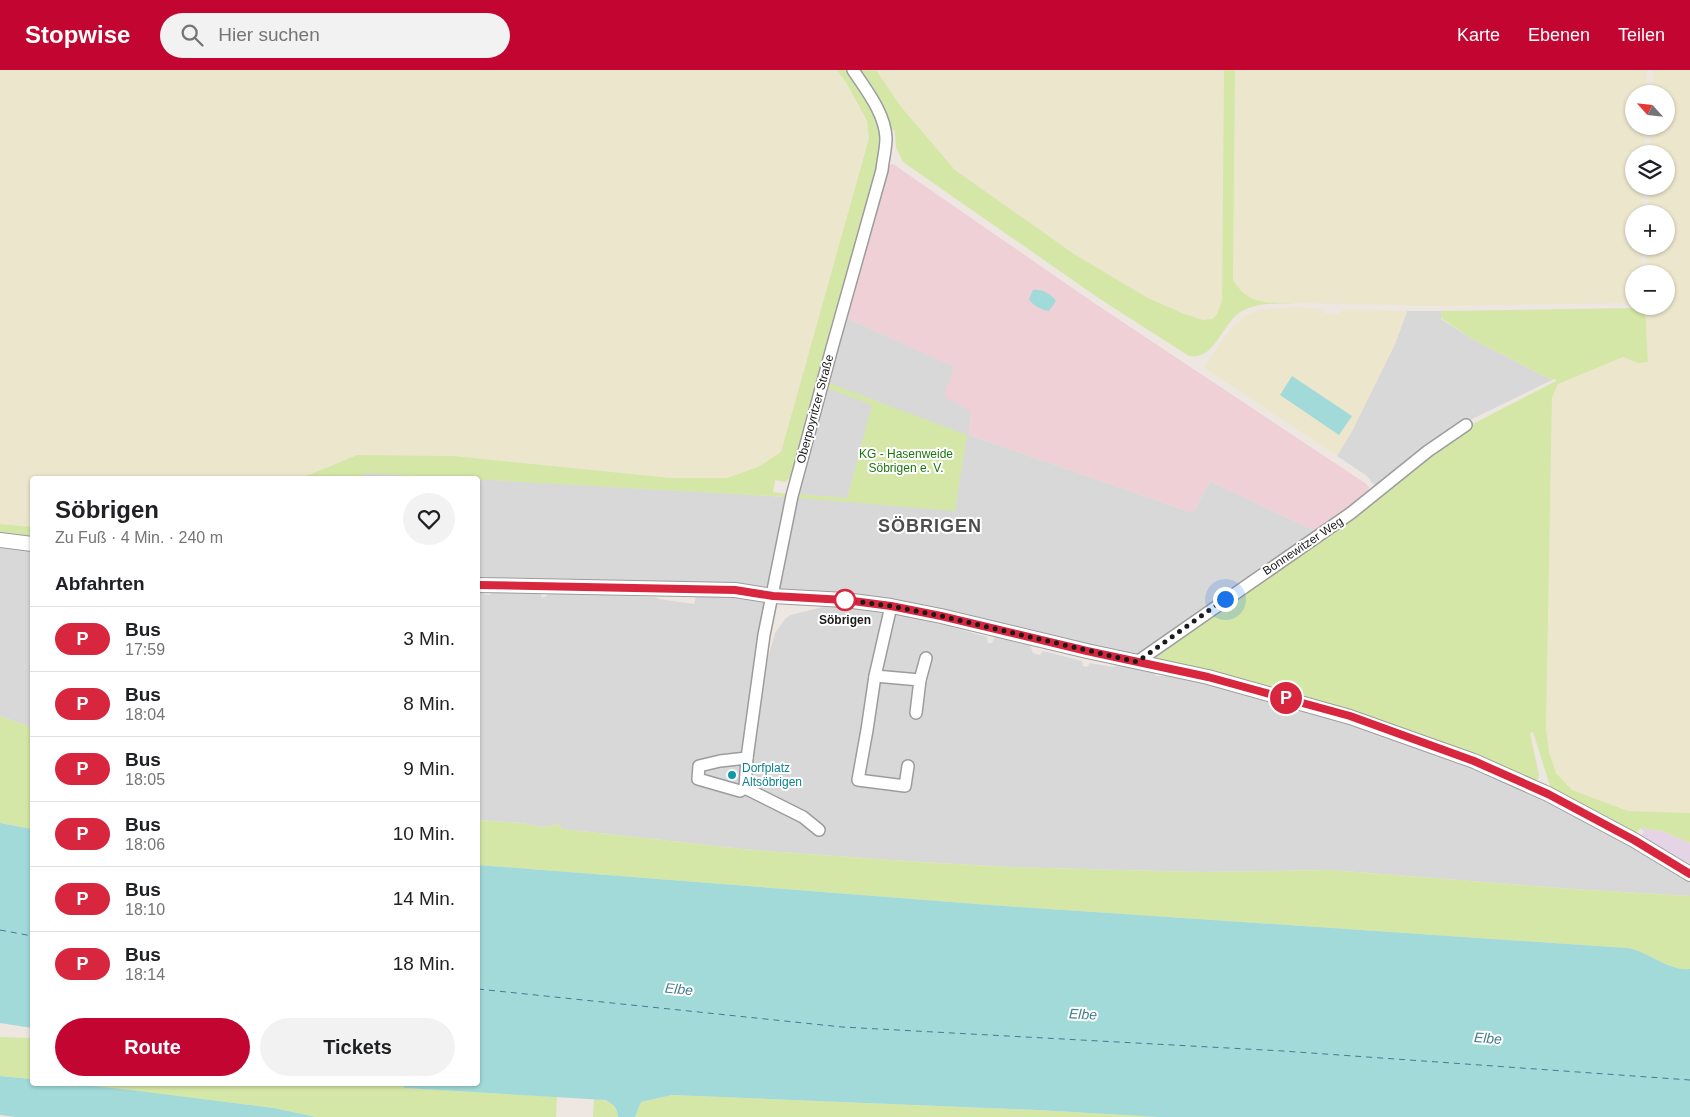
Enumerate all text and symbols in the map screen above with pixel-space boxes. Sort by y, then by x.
search box [160,13,510,58]
text: Stopwise [25,21,130,48]
icon: search [178,21,206,49]
text: Hier suchen [218,24,320,45]
text: Karte [1457,25,1500,45]
text: Ebenen [1528,25,1590,45]
text: Teilen [1618,25,1665,45]
north arrow [1625,85,1675,135]
map controls [1625,85,1675,315]
button: layers [1625,145,1675,195]
button: + [1625,205,1675,255]
button: − [1625,265,1675,315]
street label: Oberpoyritzer Straße [794,353,836,465]
park label: KG - Hasenweide Söbrigen e. V. [859,447,953,475]
button: heart [403,493,455,545]
text: Söbrigen [55,496,159,523]
street label: Bonnewitzer Weg [1260,514,1346,578]
district label: SÖBRIGEN [878,516,982,536]
text: Zu Fuß · 4 Min. · 240 m [55,529,223,546]
text: Abfahrten [55,573,145,594]
your location [1213,587,1238,612]
marker: Söbrigen [834,589,856,611]
place label: Söbrigen [819,613,871,627]
text: Bus [125,619,161,640]
text: 3 Min. [403,628,455,649]
text: P [76,629,89,649]
text: 17:59 [125,641,165,658]
line badge: P [1270,682,1302,714]
text: Bus [125,684,161,705]
text: P [1280,688,1292,708]
text: 8 Min. [403,693,455,714]
text: P [76,694,89,714]
text: 18:04 [125,706,165,723]
text: Bus [125,749,161,770]
text: 9 Min. [403,758,455,779]
text: P [76,759,89,779]
place label: Dorfplatz Altsöbrigen [742,761,802,789]
marker: Dorfplatz Altsöbrigen [726,769,738,781]
text: 18:05 [125,771,165,788]
text: Bus [125,814,161,835]
text: 10 Min. [393,823,455,844]
text: P [76,824,89,844]
text: 18:06 [125,836,165,853]
text: Bus [125,879,161,900]
text: 14 Min. [393,888,455,909]
text: P [76,889,89,909]
text: 18:10 [125,901,165,918]
text: Bus [125,944,161,965]
text: 18 Min. [393,953,455,974]
text: P [76,954,89,974]
text: 18:14 [125,966,165,983]
water label: Elbe [664,980,694,998]
water label: Elbe [1069,1005,1098,1023]
button: Route [55,1018,250,1076]
button: Tickets [260,1018,455,1076]
water label: Elbe [1473,1029,1503,1047]

